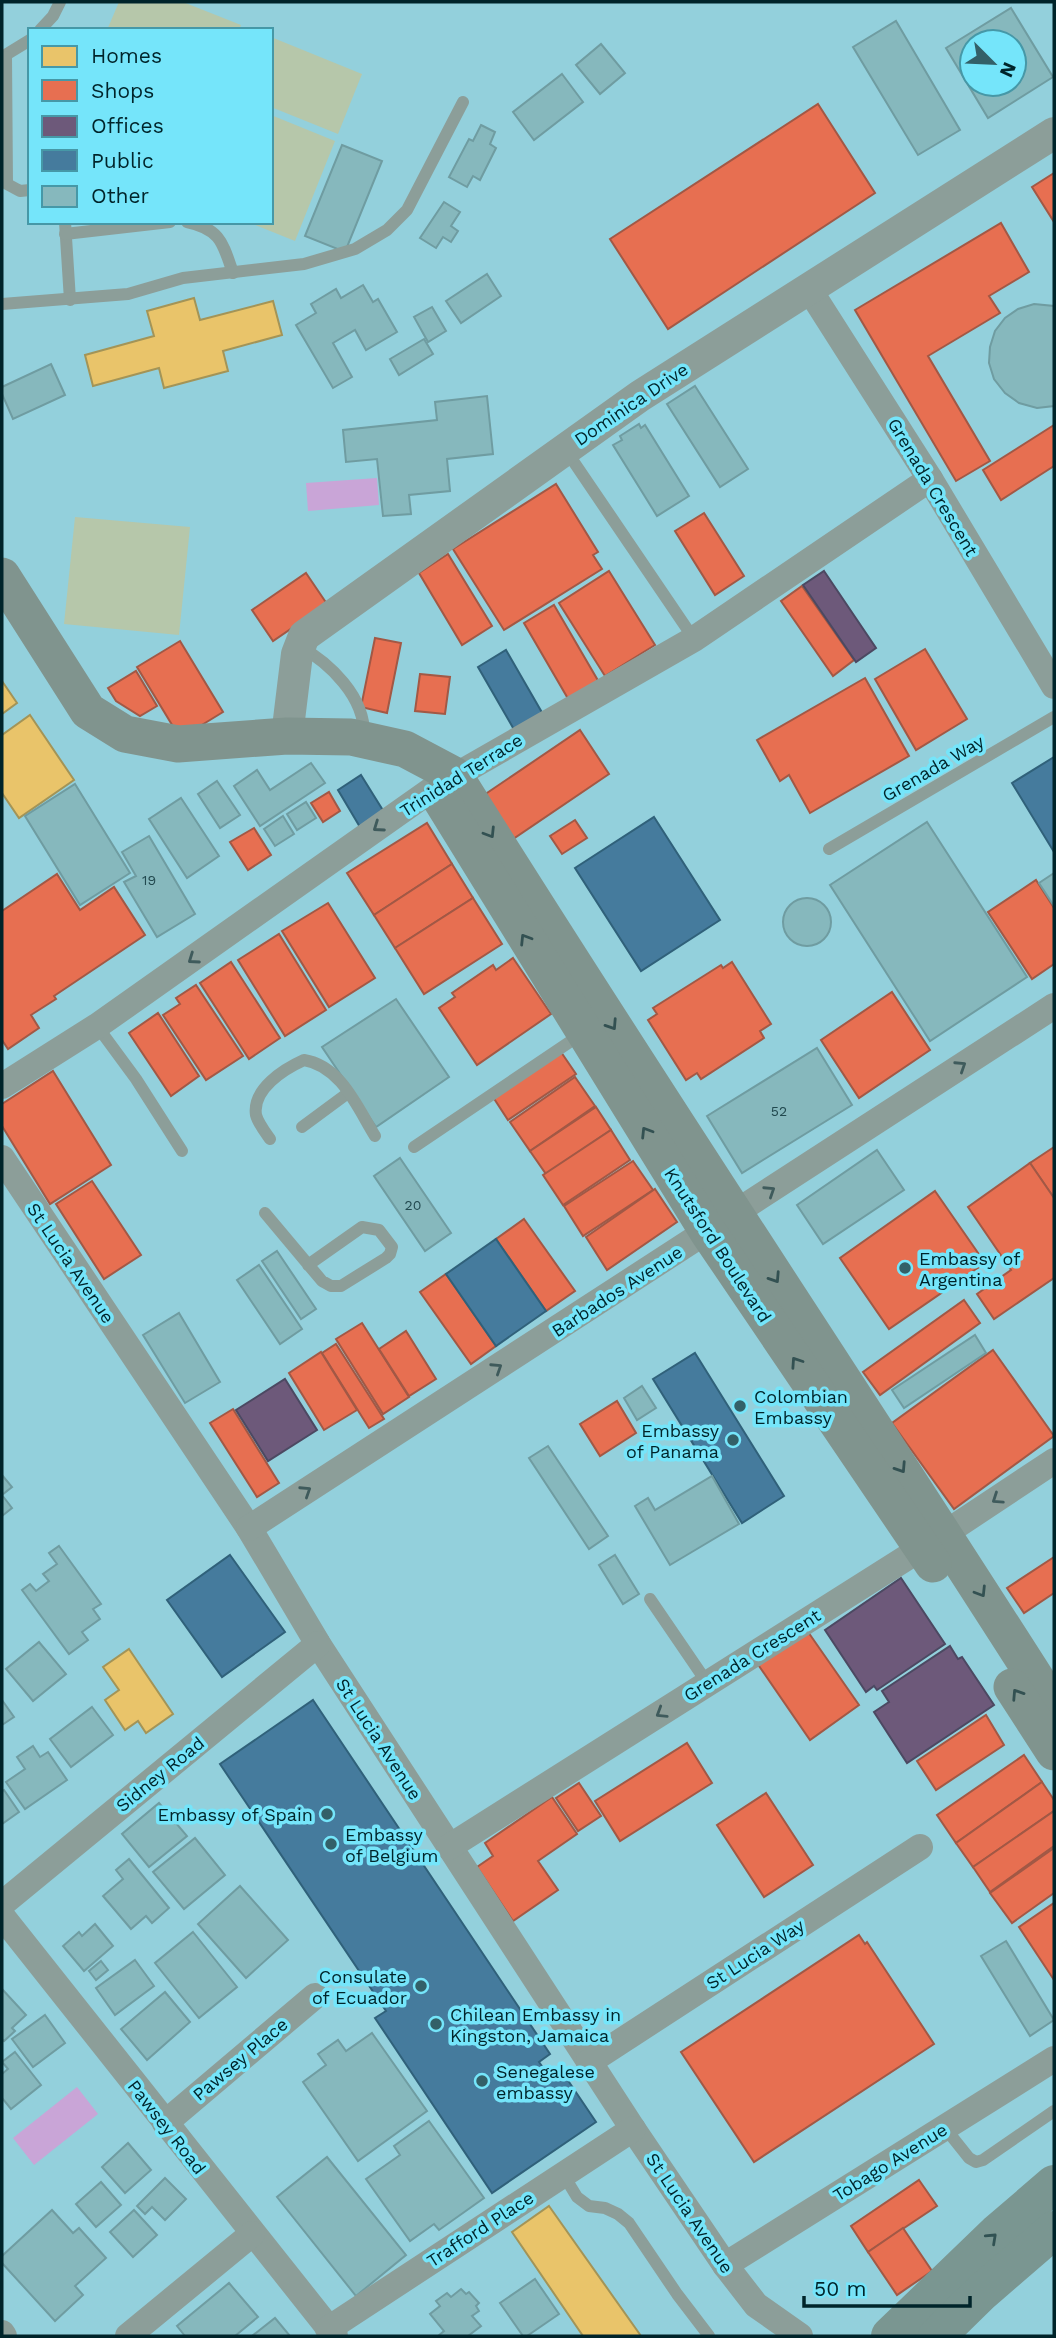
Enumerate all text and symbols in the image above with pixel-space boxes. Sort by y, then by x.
legend [28,28,273,224]
north arrow [958,28,1028,98]
text: Homes [91,43,162,68]
text: N [995,59,1021,81]
text: Shops [91,78,154,103]
text: Offices [91,113,164,138]
text: Public [91,148,154,173]
text: Other [91,183,150,208]
street label: Dominica Drive [570,358,692,450]
street label: Grenada Crescent [883,414,983,560]
street label: Trinidad Terrace [396,729,526,821]
street label: Grenada Way [878,730,988,806]
one-way arrow [373,819,386,831]
one-way arrow [482,825,495,838]
house number: 19 [142,872,156,888]
one-way arrow [521,934,534,947]
one-way arrow [188,951,201,963]
one-way arrow [604,1017,617,1030]
one-way arrow [953,1062,966,1075]
house number: 52 [771,1103,787,1119]
one-way arrow [641,1127,654,1140]
street label: Knutsford Boulevard [660,1164,776,1326]
one-way arrow [763,1186,776,1199]
house number: 20 [405,1197,421,1213]
street label: St Lucia Avenue [23,1199,119,1327]
street label: Barbados Avenue [548,1241,686,1341]
place label: Embassy of Argentina [919,1248,1020,1290]
marker: Embassy of Argentina [897,1260,913,1276]
one-way arrow [767,1270,780,1283]
one-way arrow [792,1357,804,1370]
one-way arrow [490,1363,503,1376]
place label: Colombian Embassy [754,1386,848,1428]
marker: Colombian Embassy [732,1398,748,1414]
place label: Embassy of Panama [626,1420,720,1462]
marker: Embassy of Panama [725,1432,741,1448]
one-way arrow [892,1460,905,1473]
one-way arrow [298,1487,311,1500]
one-way arrow [992,1490,1005,1503]
one-way arrow [972,1584,985,1597]
street label: Grenada Crescent [680,1604,825,1706]
street label: St Lucia Avenue [332,1674,426,1804]
one-way arrow [1013,1689,1026,1702]
one-way arrow [656,1705,669,1718]
street label: Sidney Road [112,1732,208,1816]
place label: Embassy of Spain [157,1804,313,1825]
marker: Embassy of Spain [319,1806,335,1822]
place label: Embassy of Belgium [345,1824,438,1866]
marker: Embassy of Belgium [323,1836,339,1852]
street label: St Lucia Way [702,1914,809,1994]
place label: Consulate of Ecuador [312,1966,407,2008]
marker: Consulate of Ecuador [413,1978,429,1994]
place label: Chilean Embassy in Kingston, Jamaica [450,2004,621,2046]
street label: Pawsey Place [188,2013,292,2105]
marker: Chilean Embassy in Kingston, Jamaica [428,2016,444,2032]
place label: Senegalese embassy [496,2061,595,2103]
marker: Senegalese embassy [474,2073,490,2089]
street label: Pawsey Road [124,2076,210,2178]
street label: Tobago Avenue [829,2118,951,2206]
street label: St Lucia Avenue [642,2149,738,2277]
street label: Trafford Place [423,2187,537,2271]
one-way arrow [984,2234,997,2247]
scale bar [804,2264,970,2308]
text: 50 m [814,2276,866,2301]

